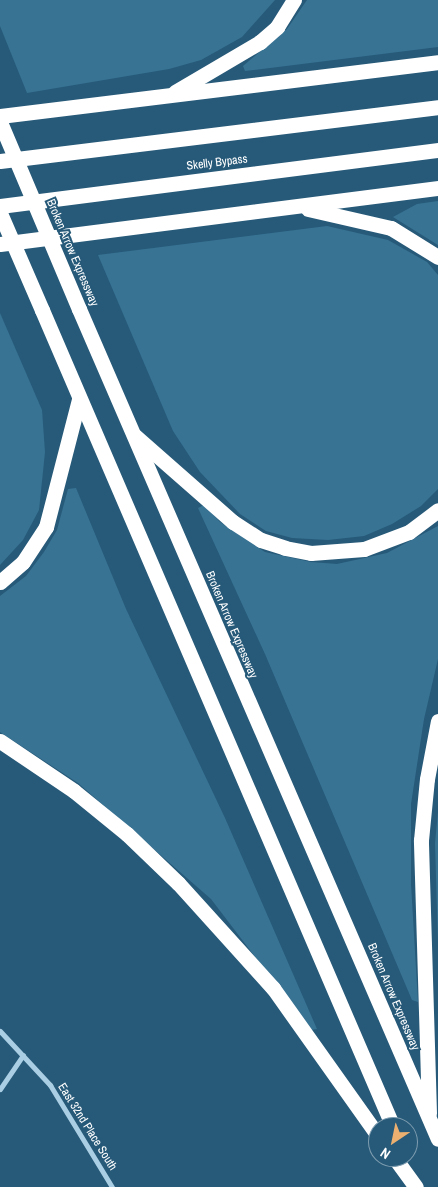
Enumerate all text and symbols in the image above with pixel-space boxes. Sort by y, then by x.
street label: Skelly Bypass [186,152,248,174]
street label: Broken Arrow Expressway [43,197,101,309]
street label: Broken Arrow Expressway [202,569,260,681]
street label: Broken Arrow Expressway [364,941,422,1053]
street label: East 32nd Place South [54,1081,120,1173]
north arrow [368,1117,418,1167]
text: N [377,1144,394,1163]

